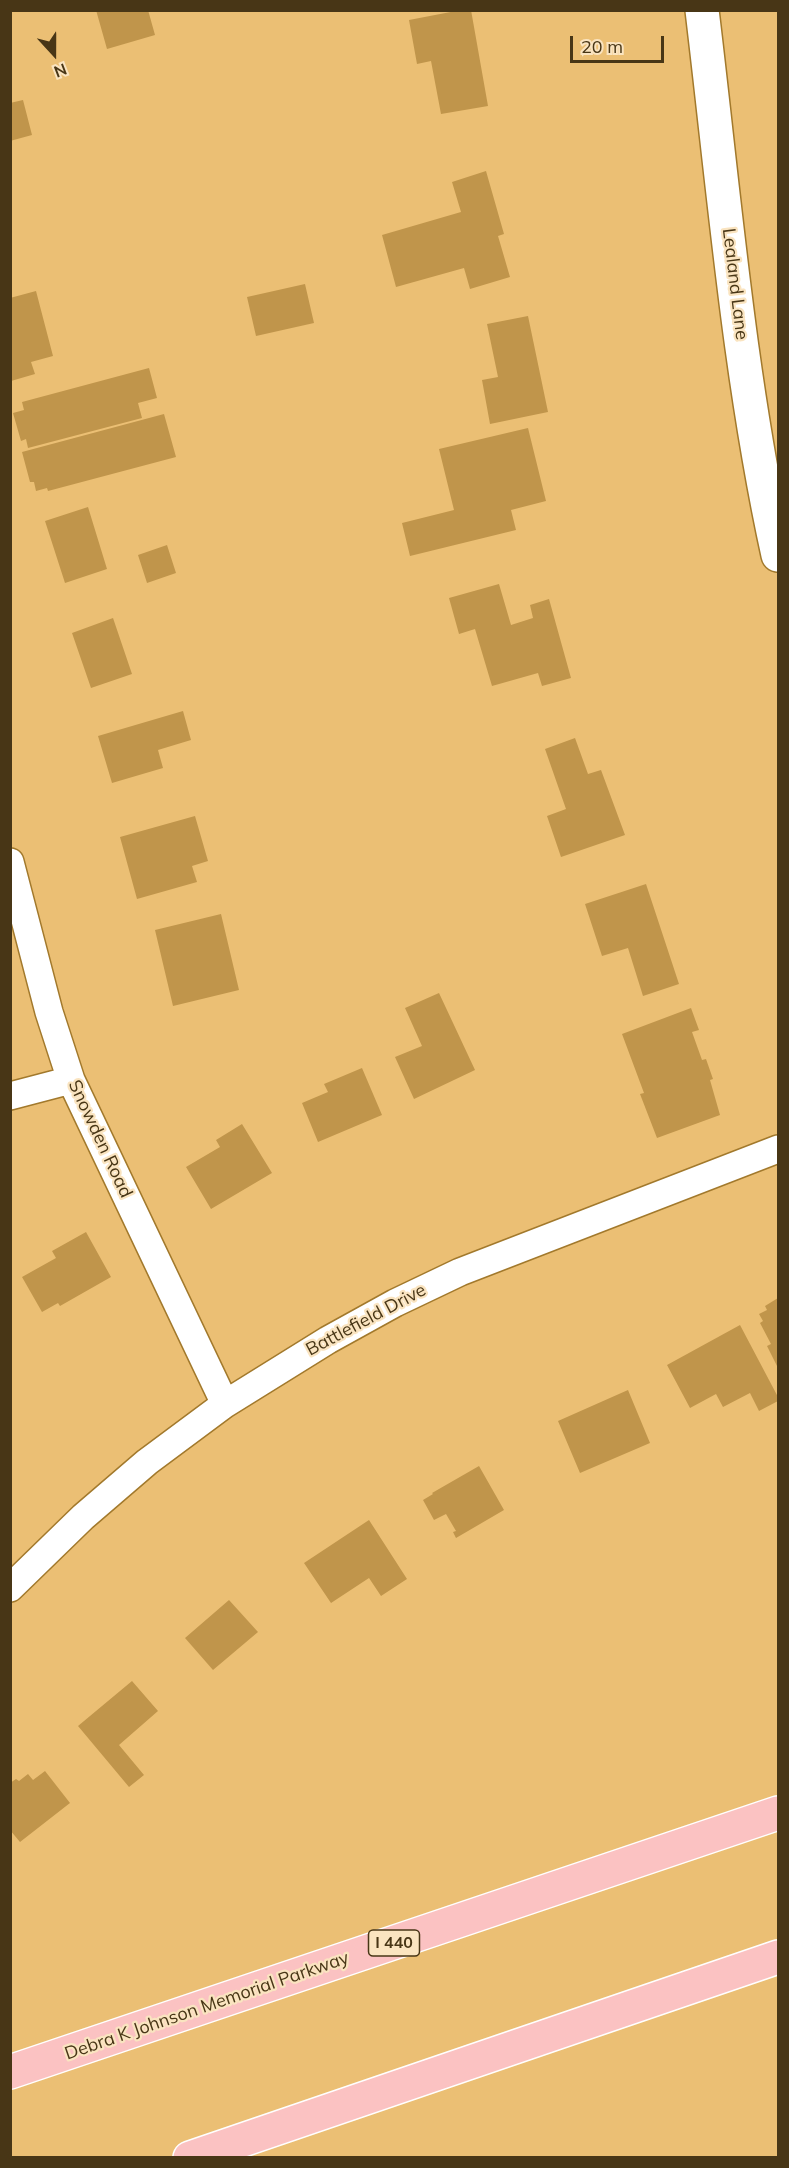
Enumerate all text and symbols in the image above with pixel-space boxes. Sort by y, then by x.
north arrow [24,24,84,84]
scale bar [573,24,668,62]
text: 20 m [581,35,623,58]
text: N [51,59,70,82]
street label: Lealand Lane [717,227,753,341]
street label: Snowden Road [63,1077,137,1201]
street label: Battlefield Drive [302,1279,430,1361]
road number: I 440 [368,1930,420,1956]
street label: Debra K Johnson Memorial Parkway [62,1947,352,2065]

